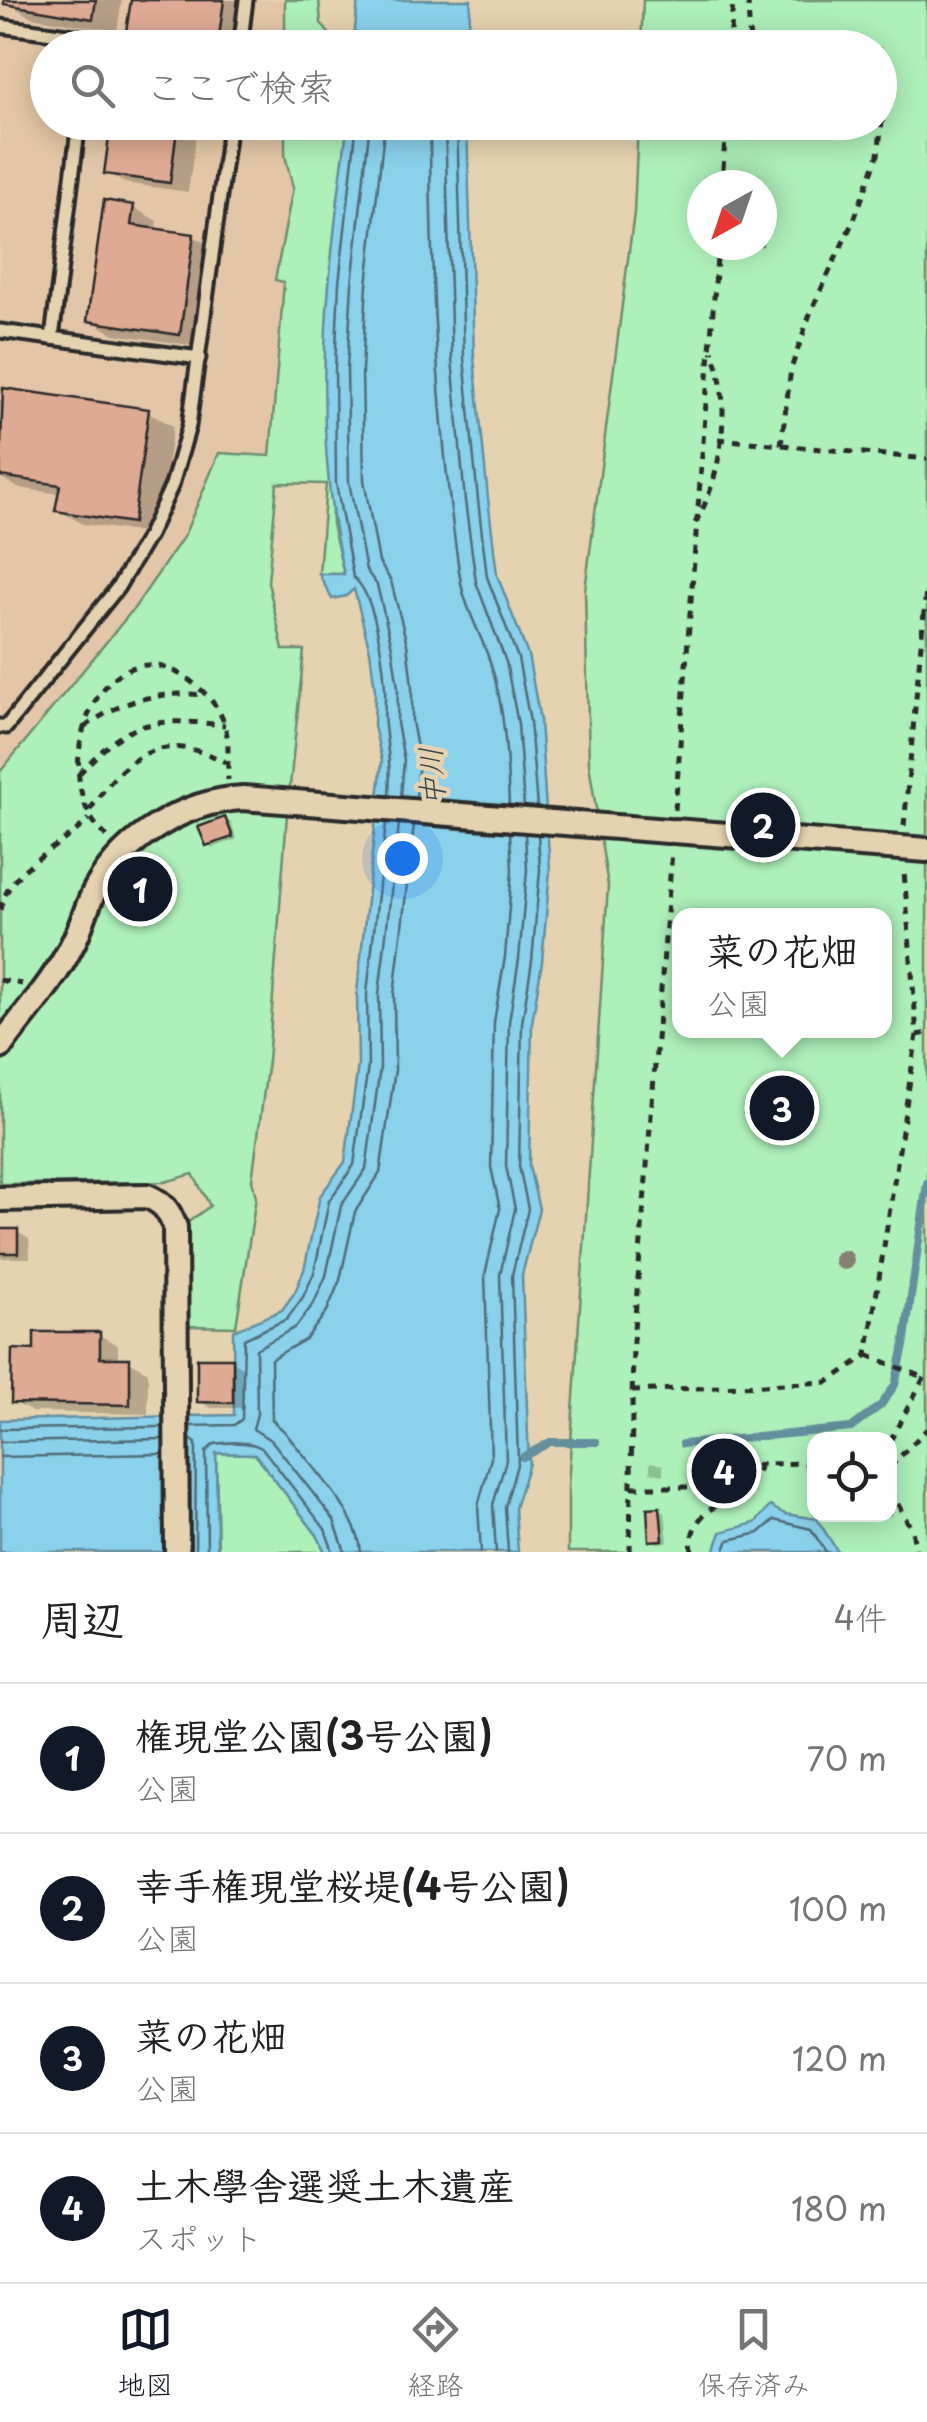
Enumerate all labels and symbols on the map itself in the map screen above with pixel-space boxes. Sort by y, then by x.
north arrow [687,170,777,260]
water label: 中川 [406,746,454,808]
pin: 2 [730,788,796,862]
your location [377,833,428,884]
pin: 1 [108,852,172,926]
pin: 3 [750,1070,814,1146]
pin: 4 [692,1434,756,1508]

